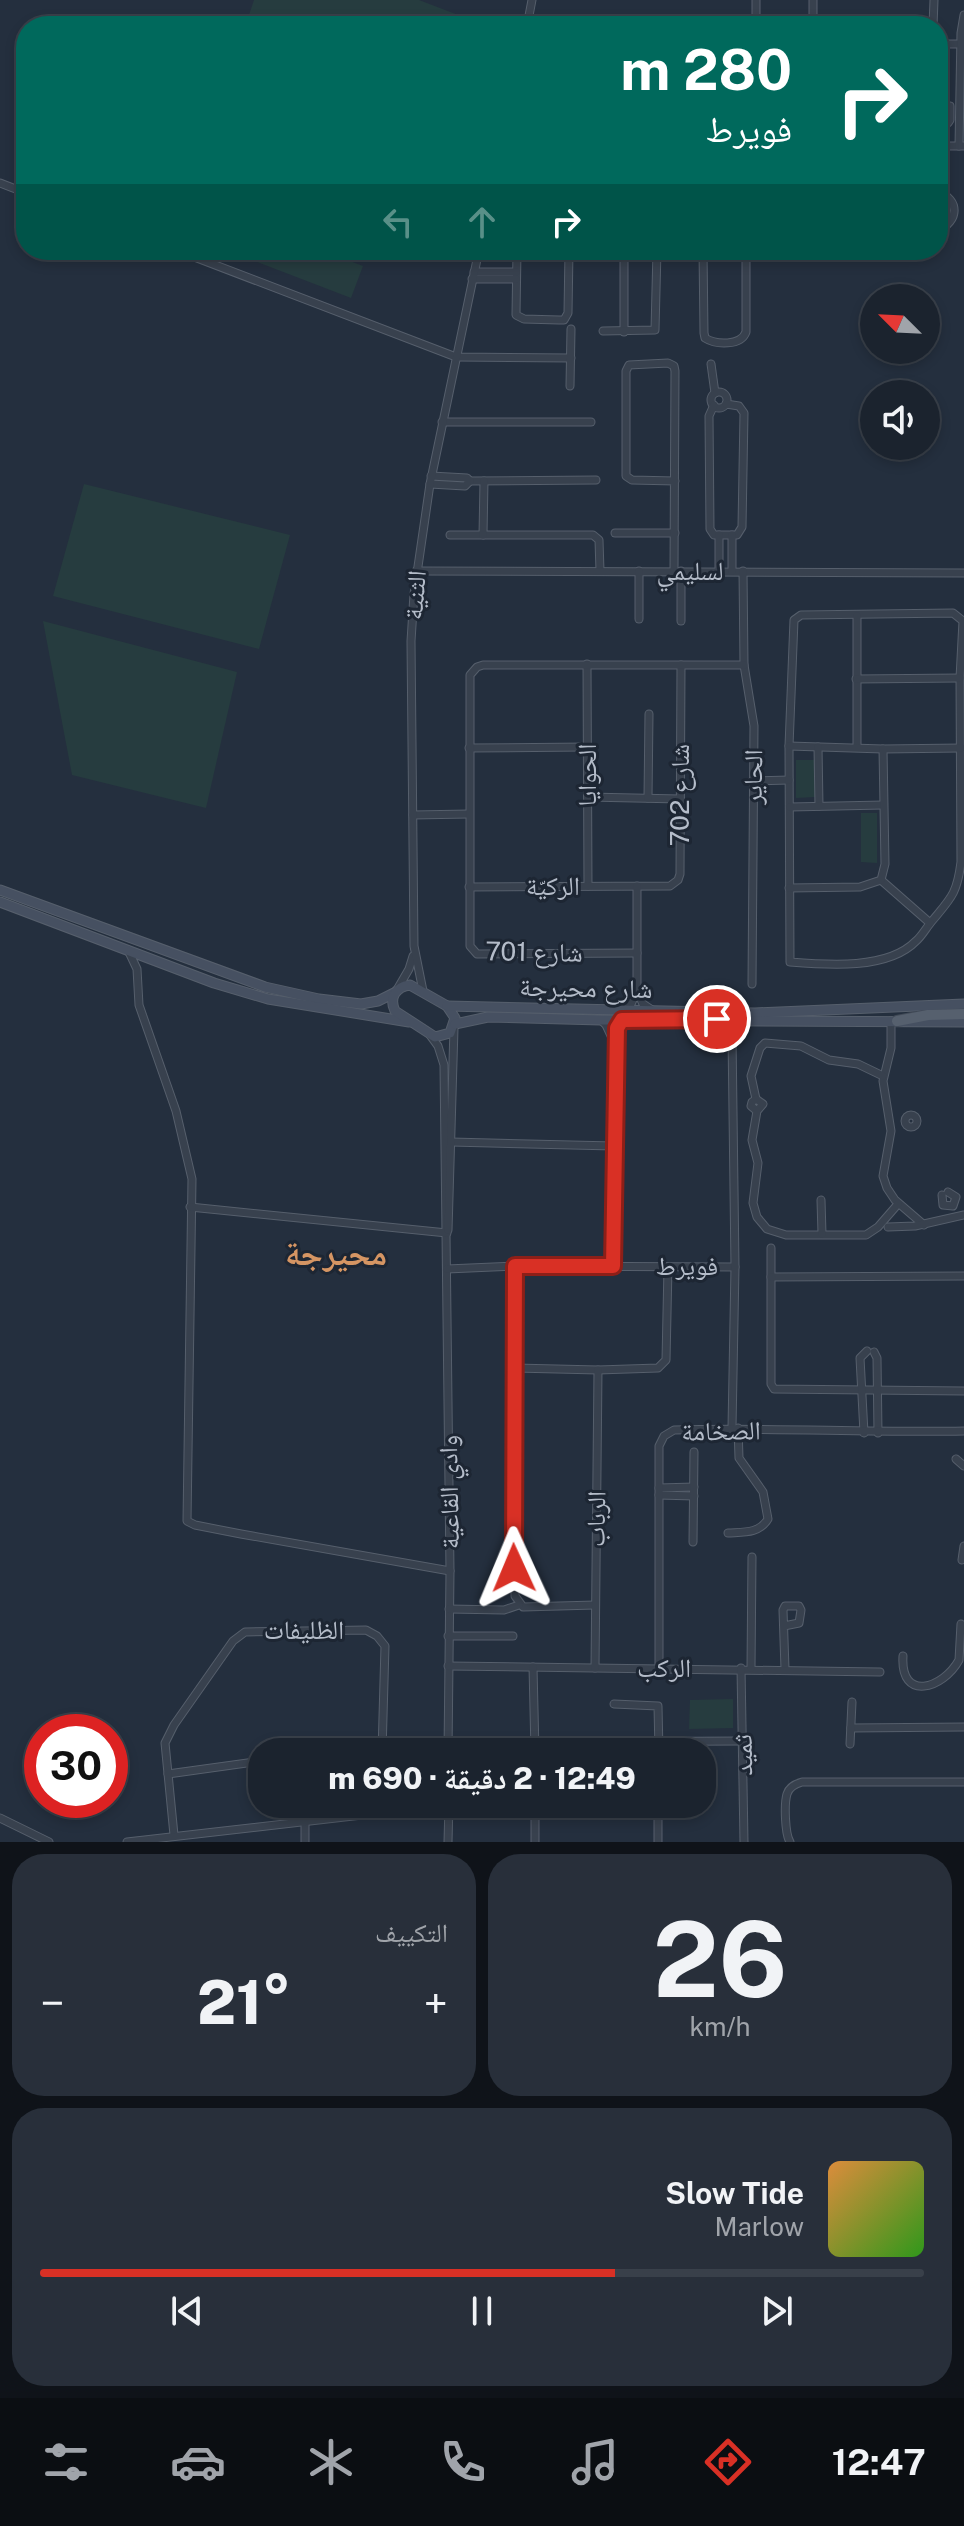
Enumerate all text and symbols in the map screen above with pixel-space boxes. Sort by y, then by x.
text: 280 m [620,37,792,103]
icon: right [820,48,924,152]
text: فويرط [705,108,792,150]
icon: left [376,200,420,244]
icon: ahead [460,200,504,244]
icon: right [544,200,588,244]
north arrow [860,284,940,364]
map controls [860,284,940,460]
button: sound [860,380,940,460]
street label: لسليمي [656,555,724,592]
street label: الثنية [397,569,432,621]
street label: الحوايا [571,744,602,806]
street label: شارع 702 [664,744,696,846]
street label: الحاير [737,749,768,806]
street label: الركيّة [526,870,580,901]
street label: شارع 701 [485,935,583,969]
street label: شارع محيرجة [519,971,653,1005]
pin [683,985,751,1053]
icon: arrive [695,997,739,1041]
district label: محيرجة [285,1233,387,1273]
street label: فويرط [656,1250,718,1281]
street label: الصخامة [681,1414,761,1447]
street label: وادي القاعية [432,1435,471,1549]
street label: الرباب [580,1491,611,1547]
position arrow [472,1526,556,1610]
street label: الظليفات [264,1614,344,1645]
street label: الركب [637,1652,691,1683]
speed limit sign: 30 [24,1714,128,1818]
street label: ثميد [727,1734,758,1776]
text: 12:49 · 2 دقيقة · 690 m [328,1760,636,1796]
text: 26 [653,1898,787,2020]
text: التكييف [375,1917,448,1948]
text: 21° [197,1967,291,2038]
text: − [40,1977,64,2029]
text: + [424,1977,448,2029]
text: km/h [689,2011,751,2042]
text: Slow Tide [665,2175,804,2211]
text: Marlow [714,2211,804,2242]
icon: previous [165,2289,209,2333]
icon: pause [460,2289,504,2333]
icon: next [755,2289,799,2333]
icon: filters [38,2434,94,2490]
icon: car [170,2434,226,2490]
icon: climate [303,2434,359,2490]
icon: phone [435,2434,491,2490]
icon: music [567,2434,623,2490]
icon: directions [700,2434,756,2490]
text: 12:47 [832,2441,926,2483]

